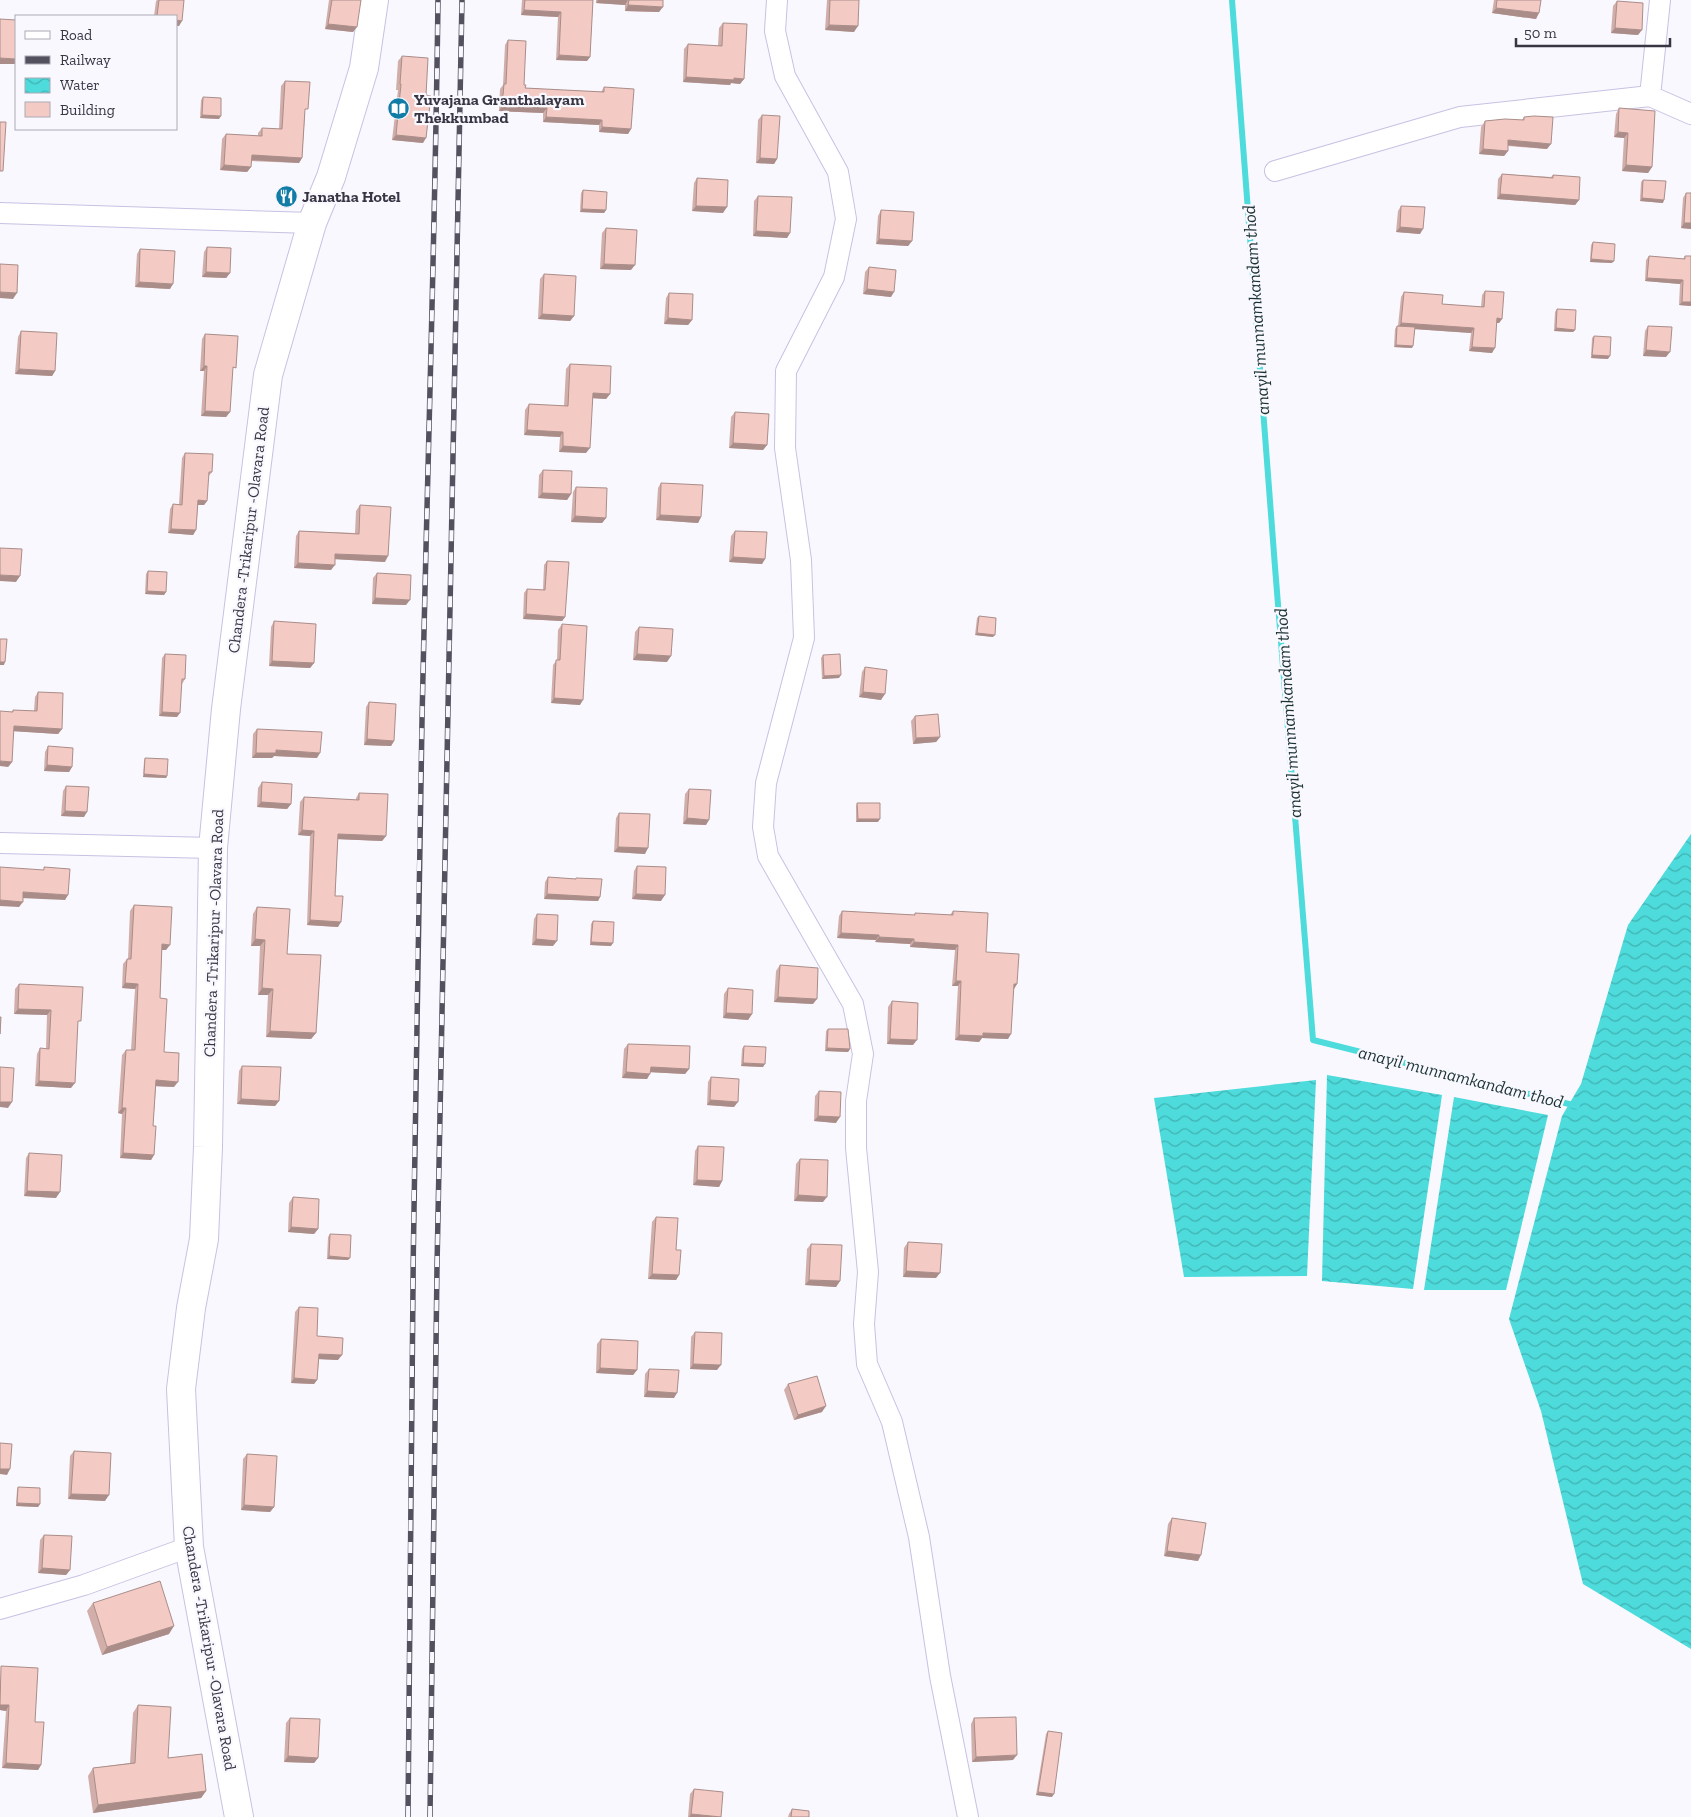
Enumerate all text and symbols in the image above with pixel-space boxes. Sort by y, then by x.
legend [15,15,178,130]
scale bar [1516,15,1670,47]
text: 50 m [1524,24,1557,42]
text: Road [60,26,93,44]
text: Railway [60,51,111,69]
text: Water [60,76,100,94]
place label: Yuvajana Granthalayam Thekkumbad [414,90,584,127]
library icon: Yuvajana Granthalayam Thekkumbad [386,96,410,120]
text: Building [60,101,115,119]
restaurant icon: Janatha Hotel [274,184,298,208]
place label: Janatha Hotel [302,187,401,206]
water label: anayil munnamkandam thod [1238,204,1274,416]
street label: Chandera -Trikaripur -Olavara Road [224,406,273,654]
water label: anayil munnamkandam thod [1270,607,1306,819]
street label: Chandera -Trikaripur -Olavara Road [200,809,227,1057]
water label: anayil munnamkandam thod [1356,1041,1566,1113]
street label: Chandera -Trikaripur -Olavara Road [179,1524,240,1772]

